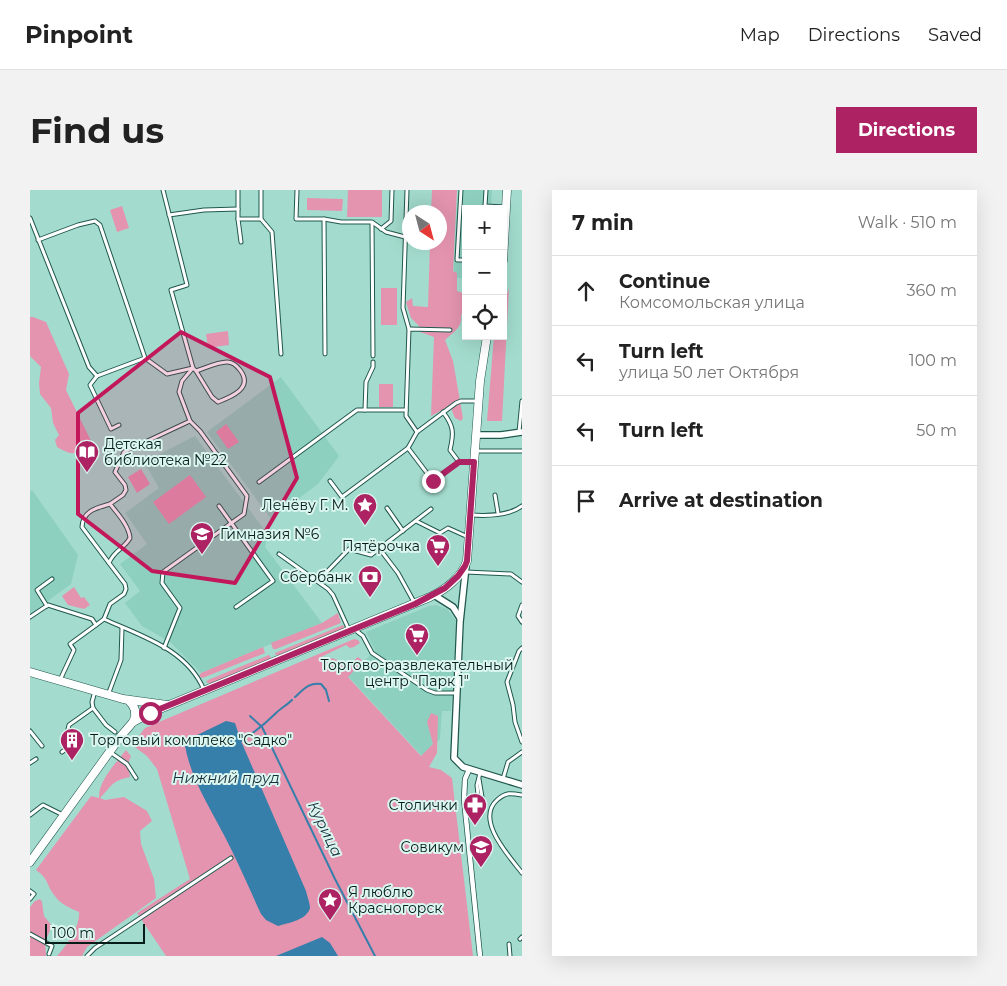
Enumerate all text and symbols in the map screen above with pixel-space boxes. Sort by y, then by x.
text: Pinpoint [25,20,133,49]
text: Map [740,24,780,46]
text: Directions [808,24,900,46]
text: Saved [928,24,982,46]
button: Directions [836,107,977,153]
text: Find us [30,109,164,152]
north arrow [402,205,447,250]
map controls [462,205,507,340]
button: + [462,205,507,250]
text: 7 min [572,210,634,235]
text: Walk · 510 m [858,213,957,232]
button: − [462,250,507,295]
text: Continue [619,270,710,293]
icon: ahead [572,277,600,305]
text: 360 m [906,281,957,300]
text: Комсомольская улица [619,293,805,312]
button: locate [462,295,507,340]
text: Turn left [619,340,704,363]
icon: left [572,347,600,375]
text: 100 m [909,351,957,370]
text: улица 50 лет Октября [619,363,799,382]
icon: left [572,417,600,445]
text: Turn left [619,419,704,442]
text: 50 m [916,421,957,440]
place label: Детская библиотека №22 [104,435,227,469]
library icon: Детская библиотека №22 [74,439,100,473]
route end [422,470,445,493]
icon: arrive [572,487,600,515]
text: Arrive at destination [619,489,823,512]
place icon: Ленёву Г. М. [352,492,378,526]
place label: Ленёву Г. М. [262,496,348,514]
school or university icon: Гимназия №6 [189,521,215,555]
place label: Гимназия №6 [220,525,320,543]
supermarket icon: Пятёрочка [425,533,451,567]
place label: Пятёрочка [342,537,420,555]
bank icon: Сбербанк [357,564,383,598]
place label: Сбербанк [280,568,352,586]
supermarket icon: Торгово-развлекательный центр "Парк 1" [404,622,430,656]
place label: Торгово-развлекательный центр "Парк 1" [320,656,514,690]
route start [139,702,162,725]
building icon: Торговый комплекс "Садко" [59,727,85,761]
place label: Торговый комплекс "Садко" [90,731,292,749]
water label: Нижний пруд [172,768,280,787]
pharmacy icon: Столички [462,792,488,826]
place label: Столички [388,796,458,814]
water label: Курица [304,798,347,860]
school or university icon: Совикум [468,834,494,868]
place label: Совикум [401,838,464,856]
place label: Я люблю Красногорск [348,883,442,917]
place icon: Я люблю Красногорск [317,887,343,921]
scale bar [45,921,145,944]
text: 100 m [52,924,94,942]

